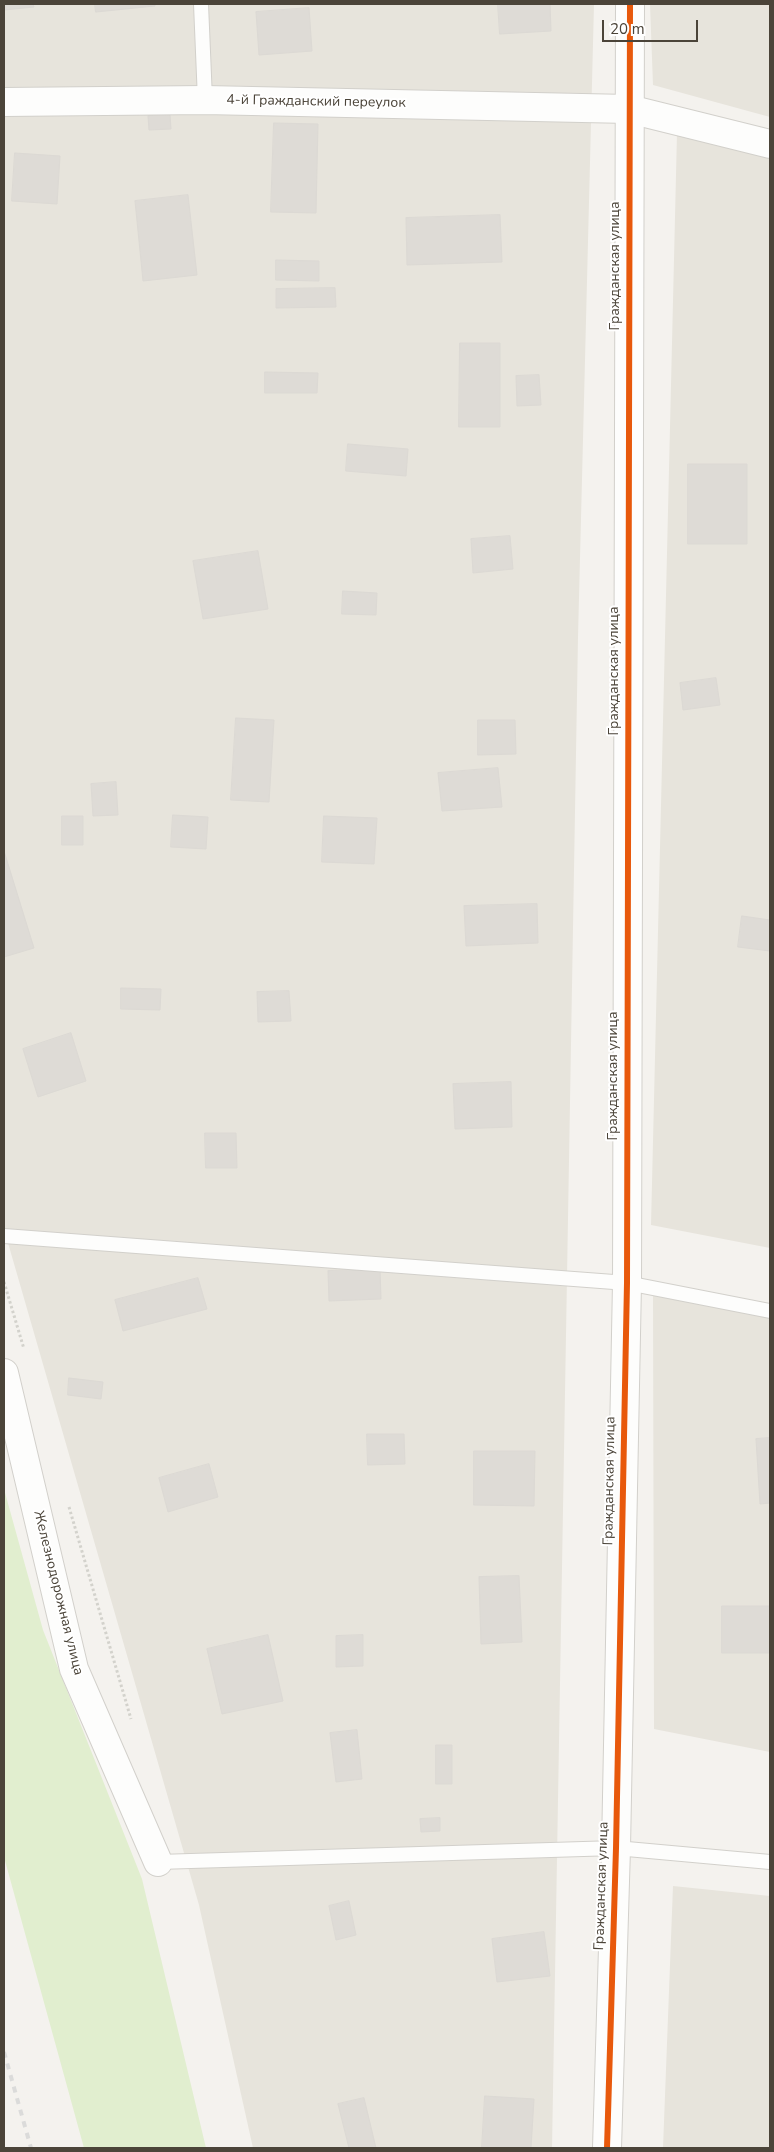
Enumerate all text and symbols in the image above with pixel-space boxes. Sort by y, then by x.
scale bar [604,10,700,42]
text: 20 m [610,19,645,39]
street label: 4-й Гражданский переулок [226,92,406,112]
street label: Гражданская улица [608,201,624,331]
street label: Гражданская улица [607,606,623,736]
street label: Гражданская улица [606,1011,622,1141]
street label: Гражданская улица [600,1416,620,1546]
street label: Железнодорожная улица [29,1509,87,1677]
street label: Гражданская улица [591,1821,613,1951]

